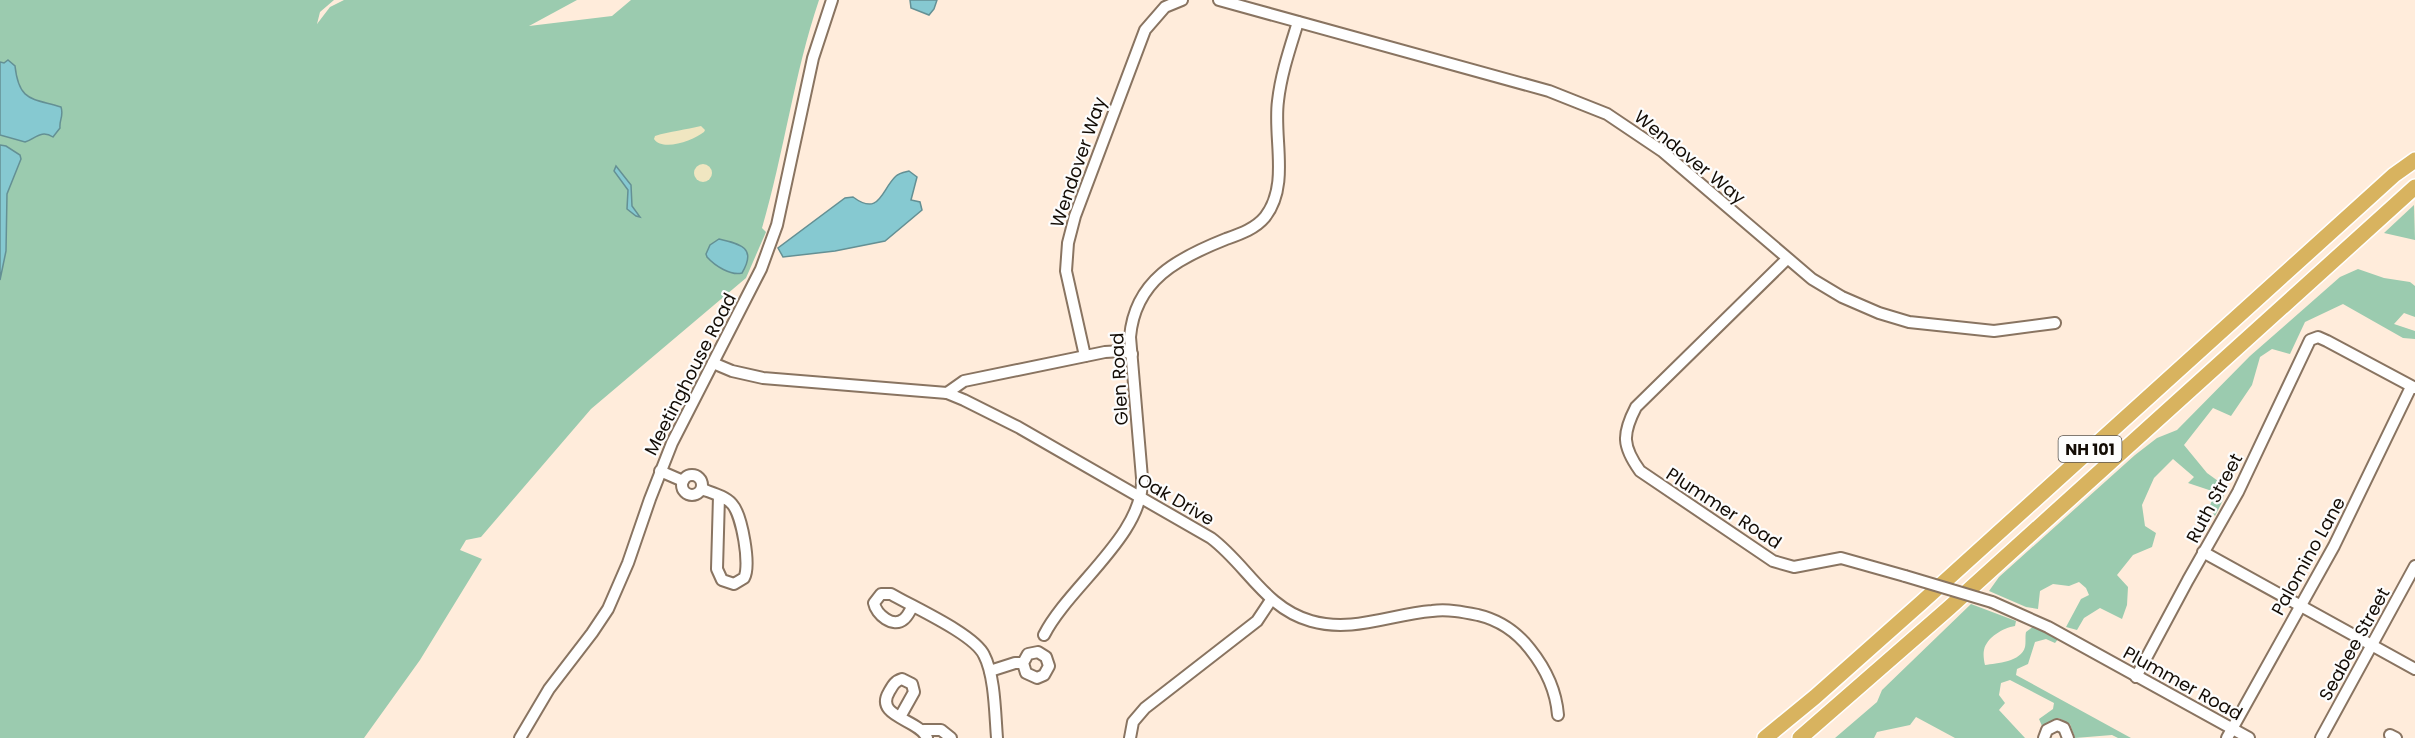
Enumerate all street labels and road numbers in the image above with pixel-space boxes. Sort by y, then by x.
street label: Wendover Way [1044,93,1112,231]
street label: Wendover Way [1629,104,1751,210]
street label: Meetinghouse Road [638,288,742,460]
street label: Glen Road [1104,332,1134,426]
road number: NH 101 [2058,436,2122,462]
street label: Ruth Street [2180,449,2248,547]
street label: Plummer Road [1661,461,1787,555]
street label: Oak Drive [1133,467,1219,531]
street label: Palomino Lane [2265,492,2351,620]
street label: Seabee Street [2313,583,2395,705]
street label: Plummer Road [2119,640,2247,726]

